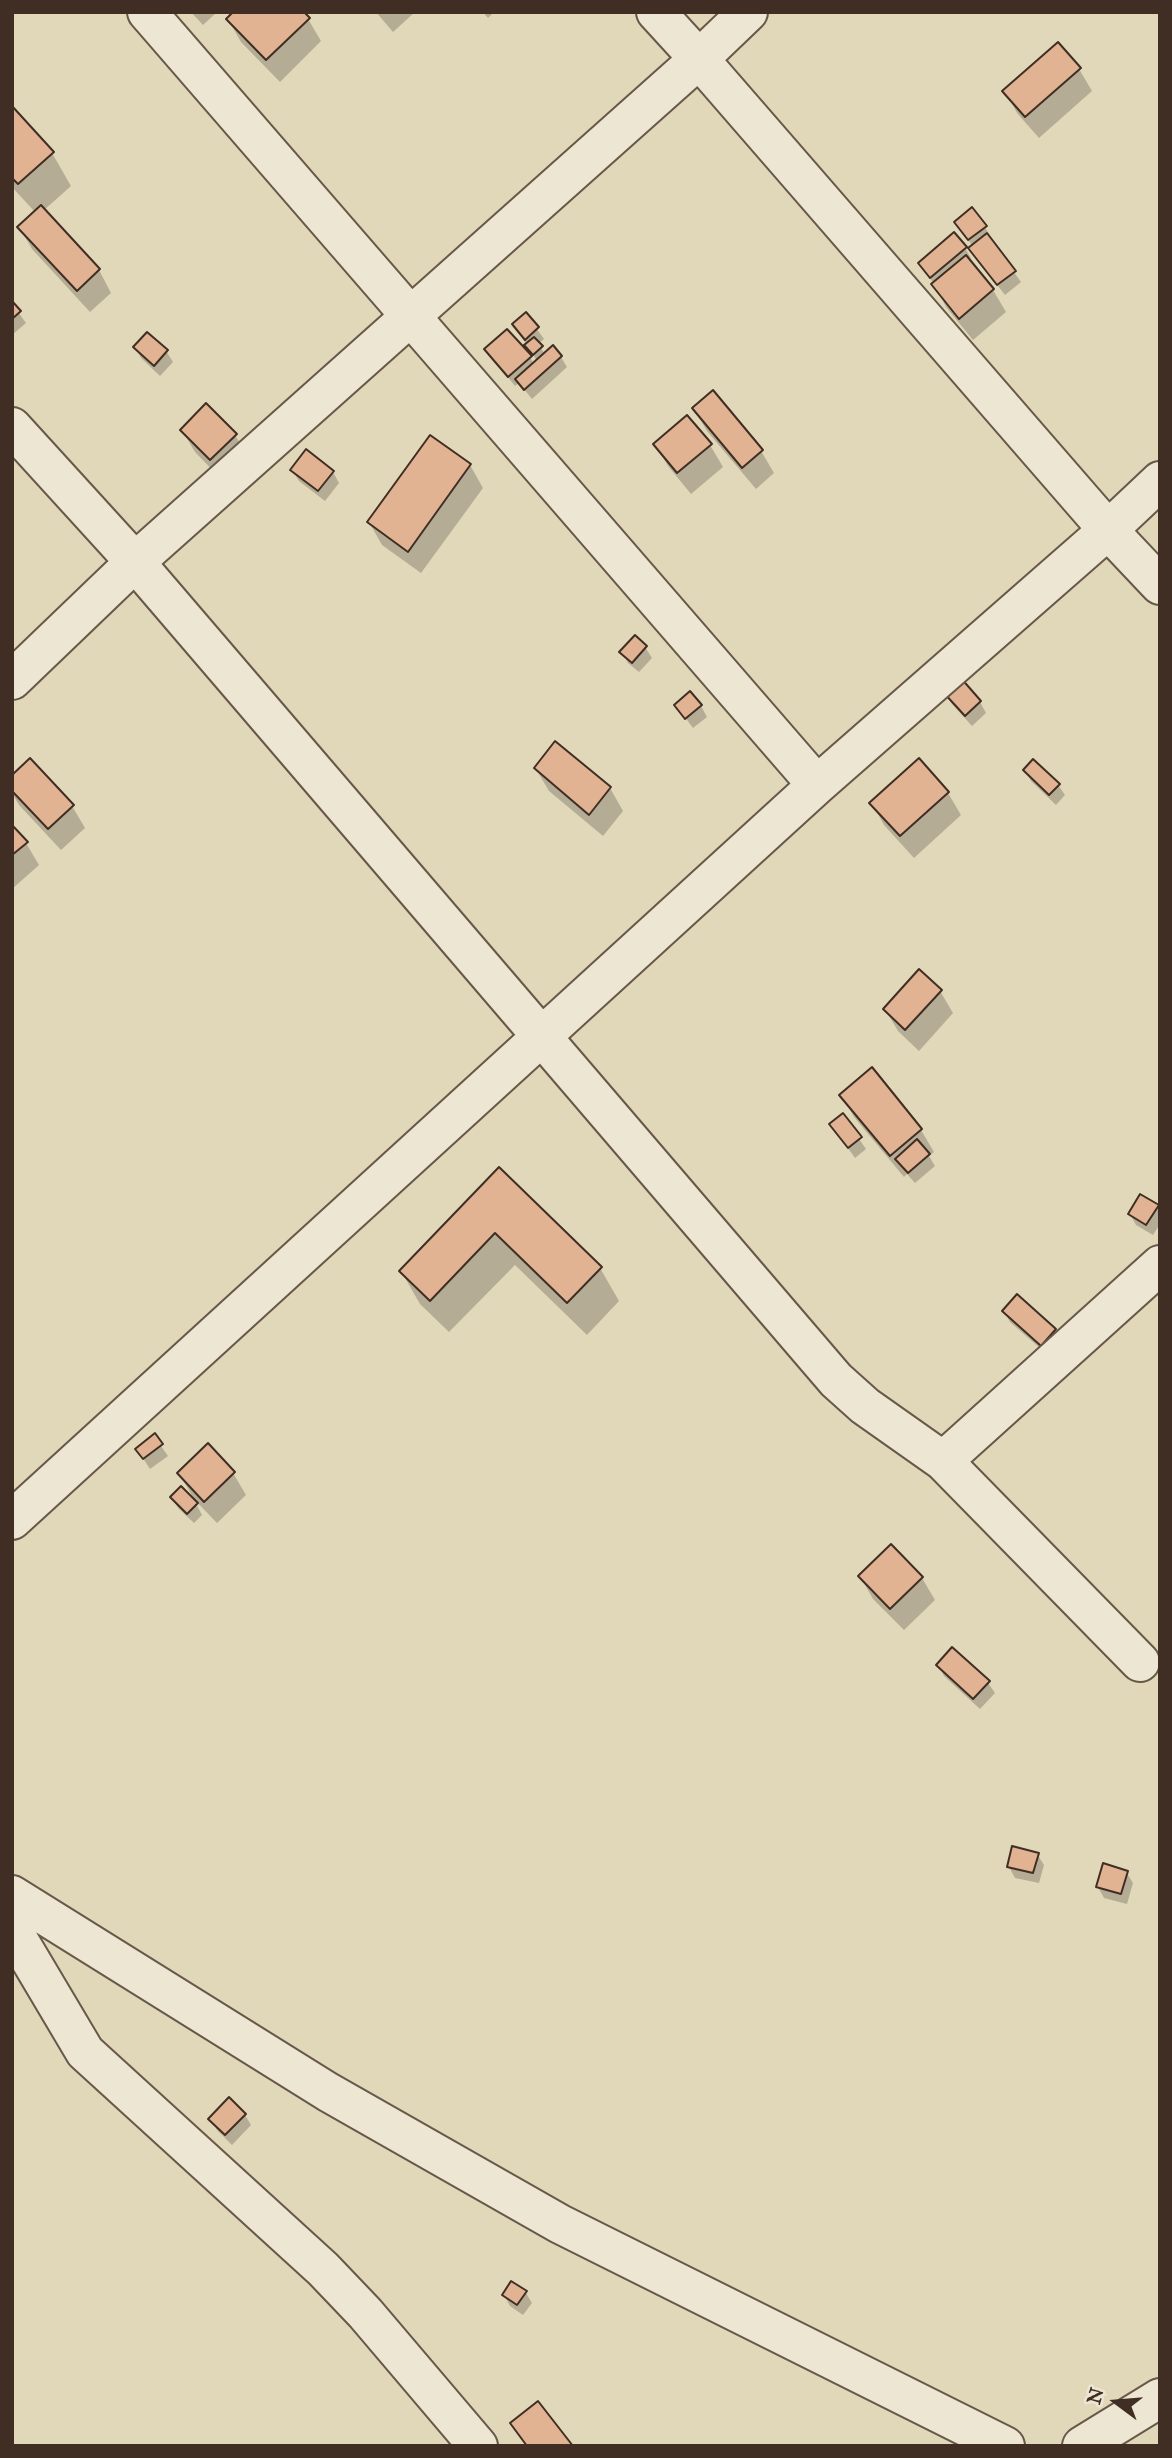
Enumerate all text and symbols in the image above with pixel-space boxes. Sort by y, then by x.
north arrow [1081,2367,1151,2437]
text: N [1082,2385,1109,2407]

